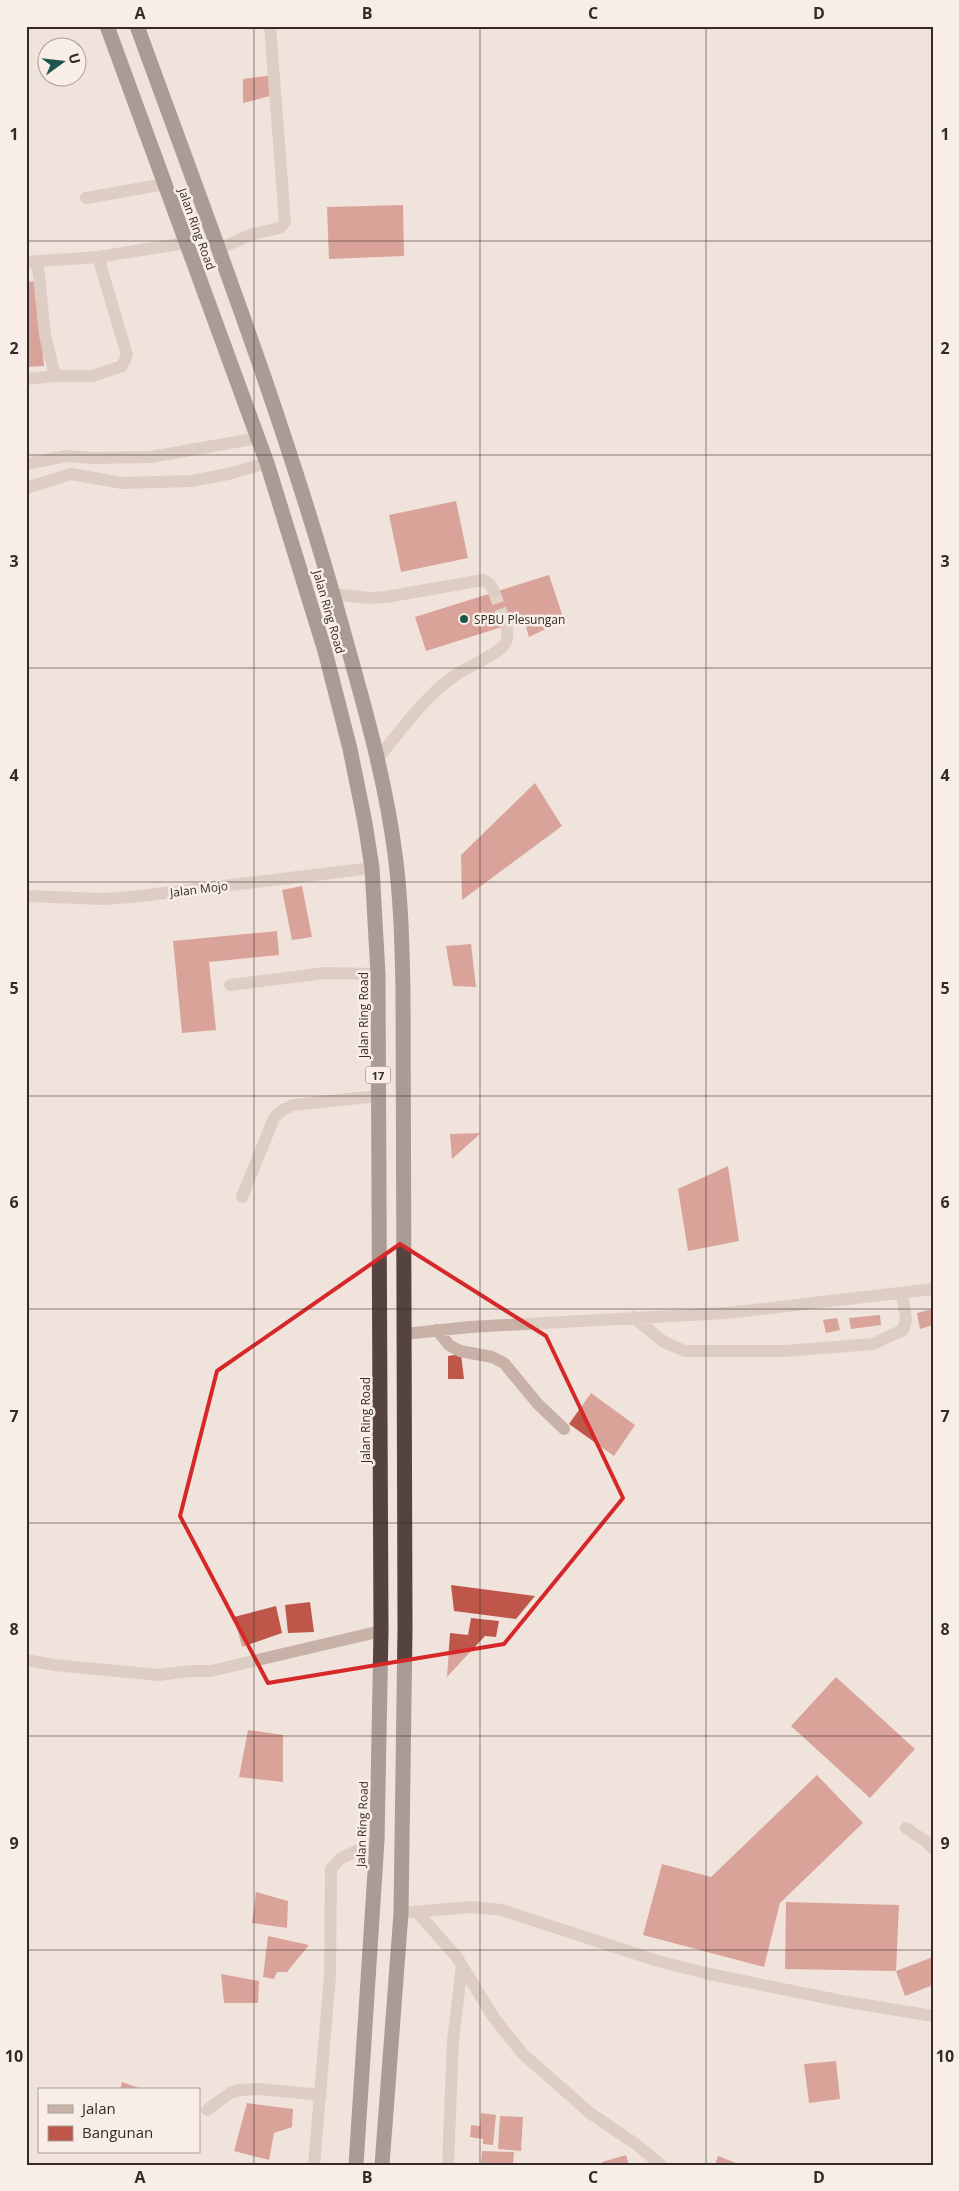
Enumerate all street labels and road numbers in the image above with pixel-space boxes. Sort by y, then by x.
street label: Jalan Ring Road [174,185,220,272]
street label: Jalan Ring Road [309,567,349,656]
street label: Jalan Mojo [168,877,229,901]
street label: Jalan Ring Road [355,972,372,1059]
road number: 17 [366,1066,390,1084]
street label: Jalan Ring Road [357,1377,374,1464]
street label: Jalan Ring Road [352,1781,372,1868]

